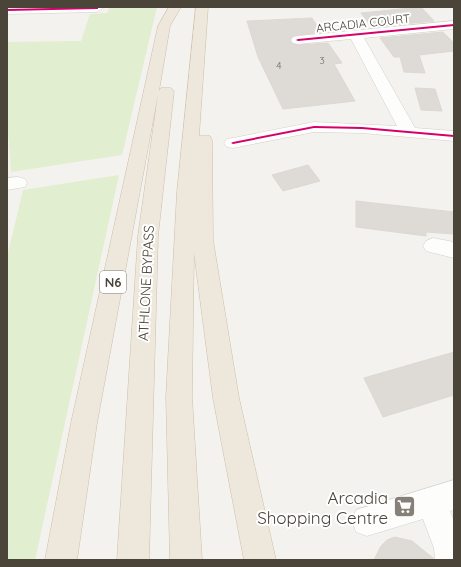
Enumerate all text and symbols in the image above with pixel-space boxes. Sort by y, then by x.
street label: ARCADIA COURT [315,11,411,35]
house number: 3 [319,54,325,67]
house number: 4 [276,59,282,72]
street label: ATHLONE BYPASS [134,224,158,341]
road number: N6 [100,271,126,293]
place label: Arcadia Shopping Centre [257,487,388,528]
supermarket icon: Arcadia Shopping Centre [391,494,417,520]

